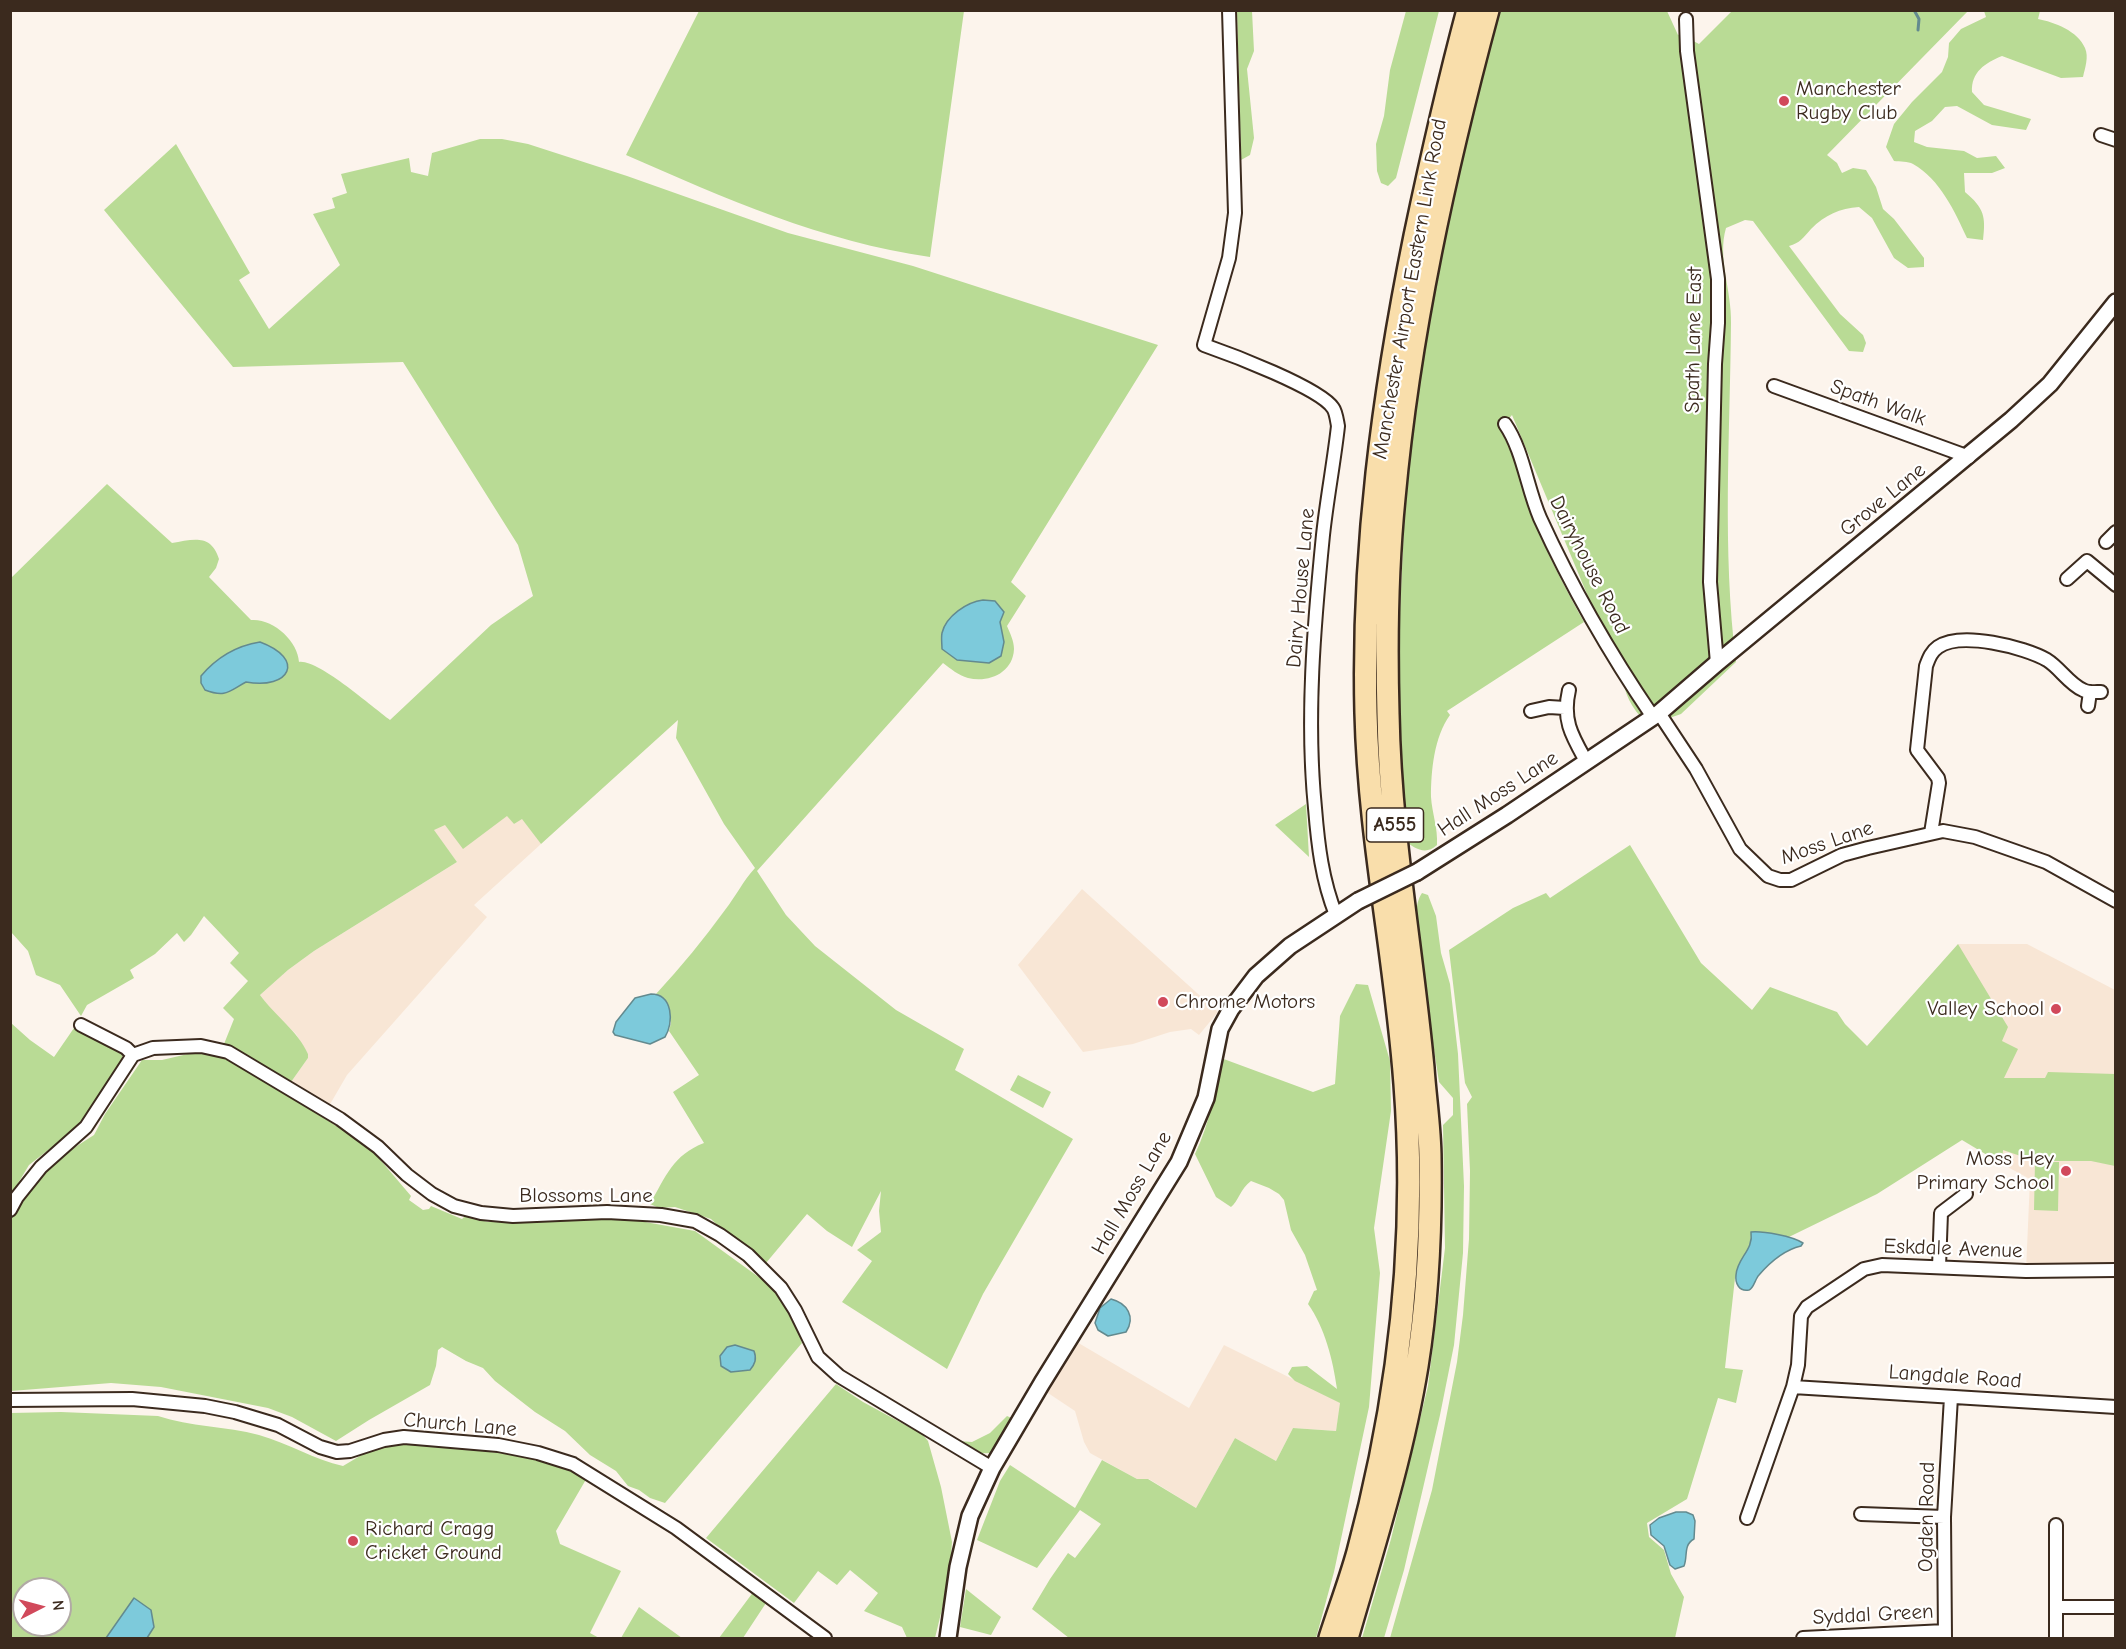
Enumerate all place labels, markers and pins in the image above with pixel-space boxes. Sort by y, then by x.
place label: Manchester Rugby Club [1796,76,1901,126]
marker: Manchester Rugby Club [1777,94,1791,108]
place label: Chrome Motors [1175,989,1315,1015]
marker: Chrome Motors [1156,995,1170,1009]
place label: Valley School [1927,996,2044,1022]
marker: Valley School [2049,1002,2063,1016]
place label: Moss Hey Primary School [1916,1146,2054,1196]
marker: Moss Hey Primary School [2059,1164,2073,1178]
place label: Richard Cragg Cricket Ground [365,1516,502,1566]
marker: Richard Cragg Cricket Ground [346,1534,360,1548]

